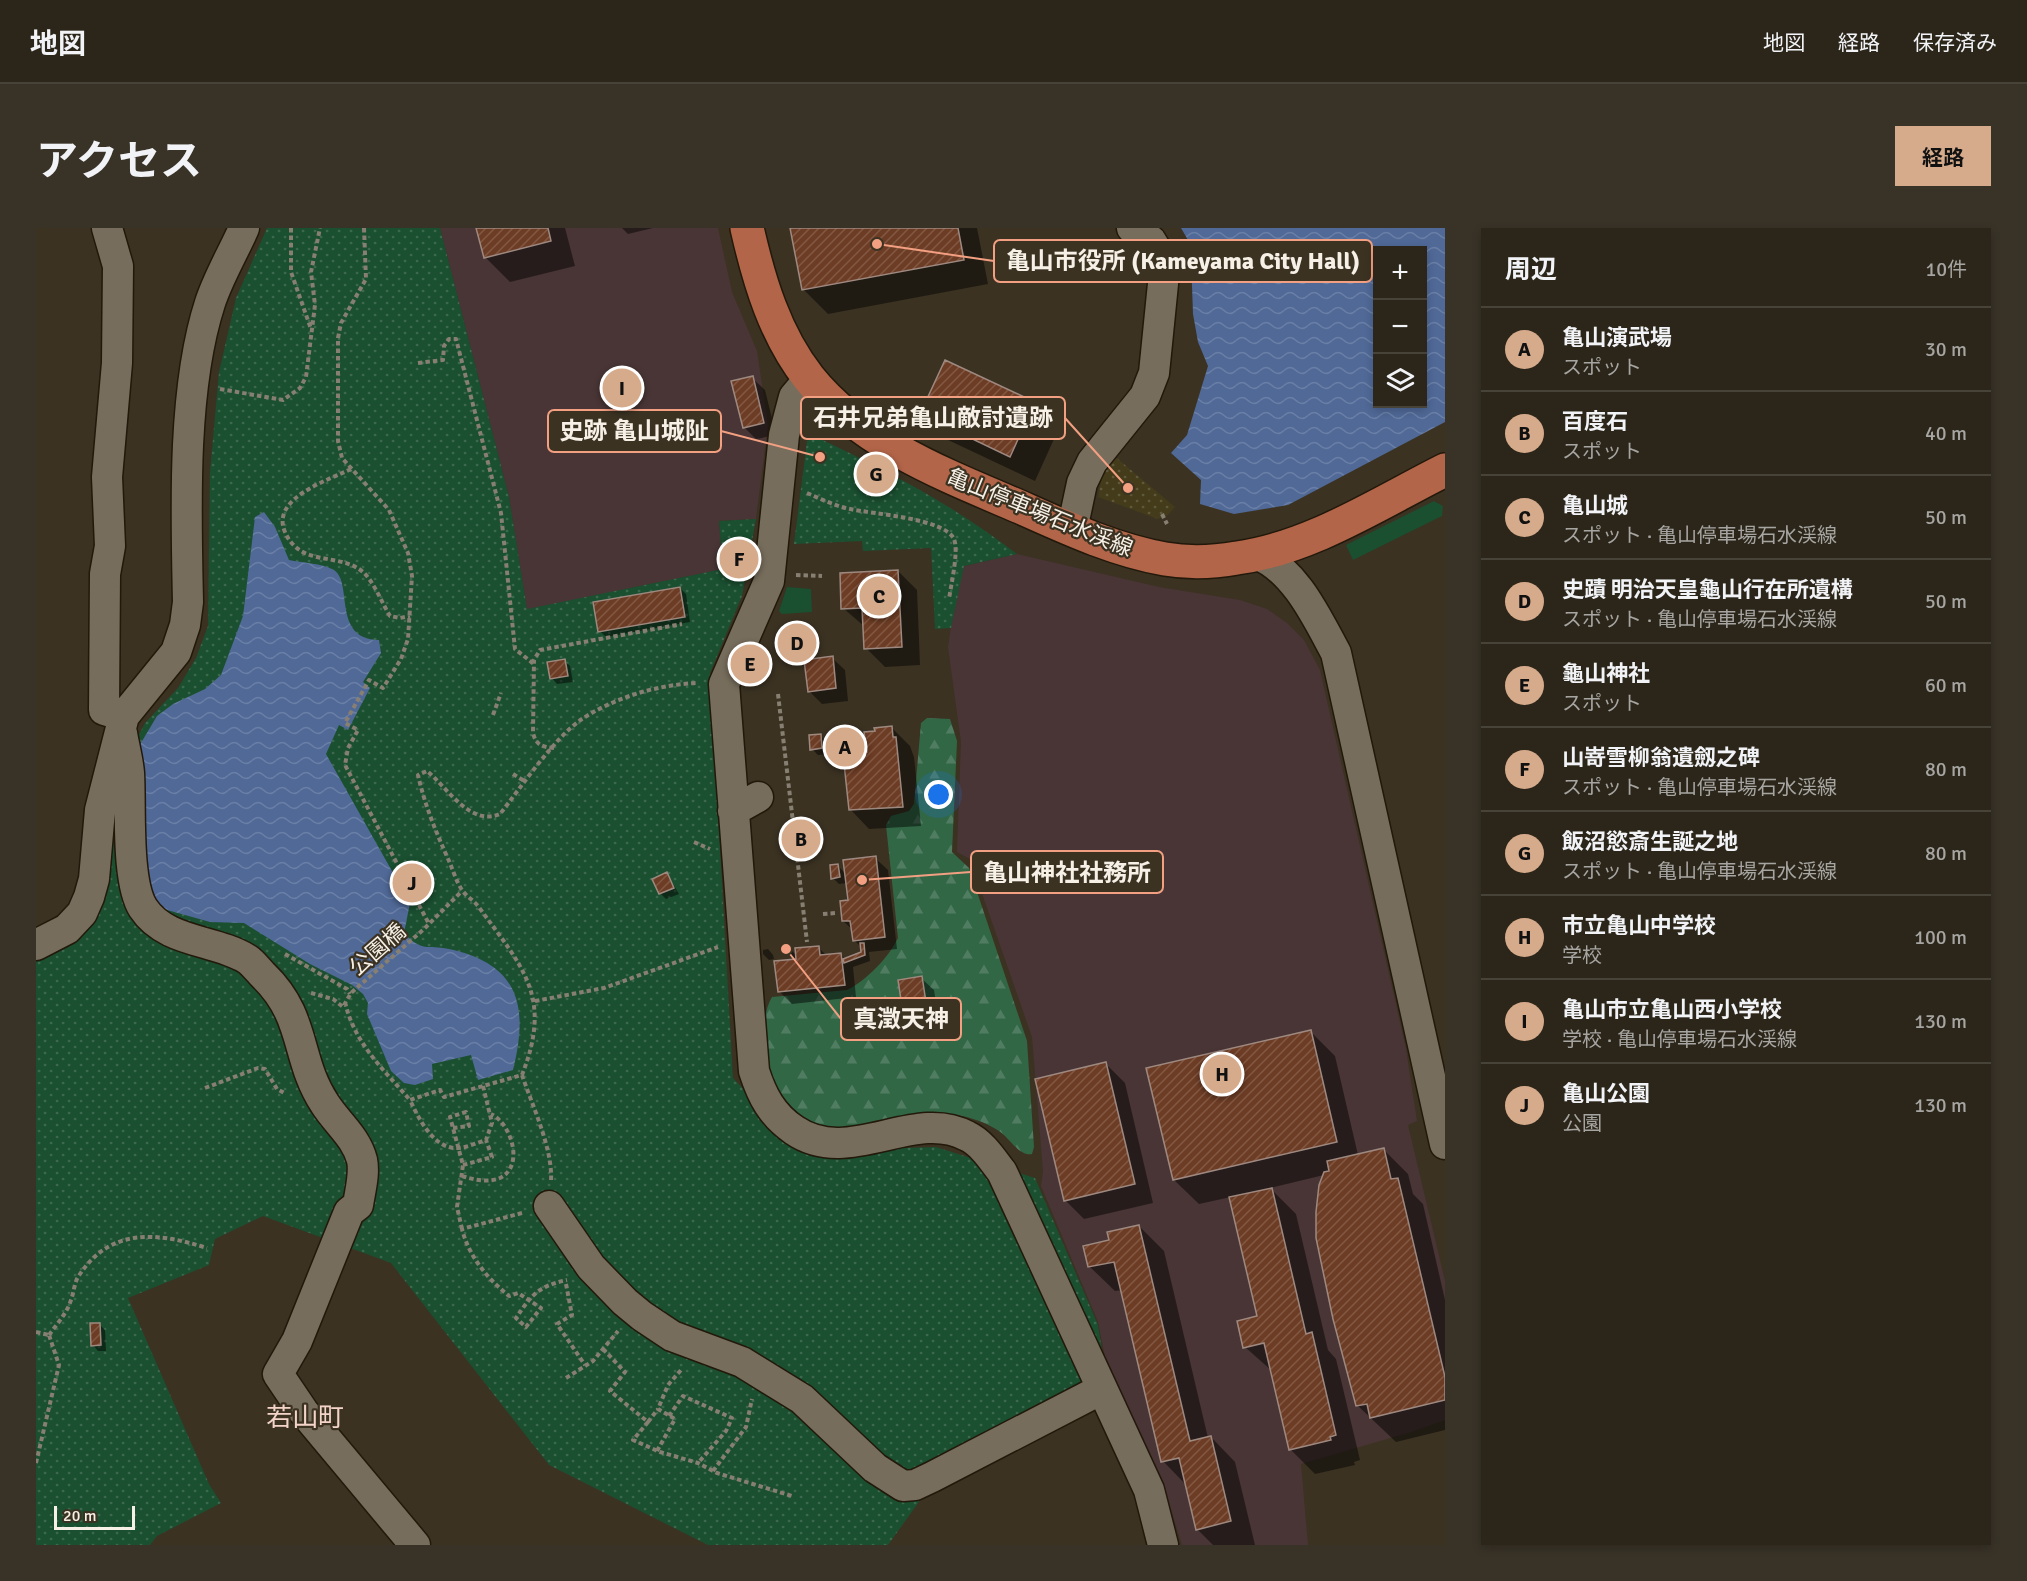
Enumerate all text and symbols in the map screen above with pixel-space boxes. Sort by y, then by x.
text: 地図 [30,27,86,61]
text: 地図 [1763,30,1805,56]
text: 経路 [1838,30,1880,56]
text: 保存済み [1913,30,1997,56]
button: 経路 [1895,126,1991,186]
text: アクセス [36,136,202,187]
callout: 亀山市役所 (Kameyama City Hall) [994,240,1372,282]
text: 亀山市役所 (Kameyama City Hall) [1006,246,1360,276]
map controls [1373,246,1427,408]
button: + [1373,246,1427,300]
text: 周辺 [1505,254,1557,286]
text: 10件 [1925,257,1967,282]
button: − [1373,300,1427,354]
text: 亀山演武場 [1562,324,1672,351]
text: A [1518,337,1531,362]
text: 30 m [1925,337,1967,362]
button: layers [1373,354,1427,408]
text: スポット [1562,355,1642,380]
pin: I [602,366,642,410]
callout: 石井兄弟亀山敵討遺跡 [801,397,1065,439]
text: 石井兄弟亀山敵討遺跡 [813,403,1053,433]
text: 百度石 [1562,408,1628,435]
callout: 史跡 亀山城阯 [548,410,721,452]
text: 史跡 亀山城阯 [559,416,709,446]
text: B [1518,421,1531,446]
text: 40 m [1925,421,1967,446]
text: スポット [1562,439,1642,464]
pin: G [856,452,896,496]
street label: 亀山停車場石水渓線 [943,463,1137,562]
text: 亀山城 [1562,492,1628,519]
text: C [1518,505,1531,530]
text: 50 m [1925,505,1967,530]
text: スポット · 亀山停車場石水渓線 [1562,523,1837,548]
pin: F [720,536,758,582]
pin: C [860,574,898,619]
text: 史蹟 明治天皇龜山行在所遺構 [1562,576,1853,603]
text: D [1518,589,1531,614]
text: 50 m [1925,589,1967,614]
text: スポット · 亀山停車場石水渓線 [1562,607,1837,632]
pin: D [778,620,816,666]
pin: E [730,642,770,686]
text: 龜山神社 [1562,660,1650,687]
text: E [1519,673,1530,698]
text: 60 m [1925,673,1967,698]
text: スポット [1562,691,1642,716]
pin: A [826,724,864,770]
text: 山嵜雪柳翁遺劔之碑 [1562,744,1760,771]
text: F [1519,757,1530,782]
text: 80 m [1925,757,1967,782]
text: スポット · 亀山停車場石水渓線 [1562,775,1837,800]
your location [924,780,953,809]
pin: B [782,816,820,862]
text: 飯沼慾斎生誕之地 [1562,828,1738,855]
text: G [1518,841,1531,866]
text: 80 m [1925,841,1967,866]
callout: 亀山神社社務所 [971,851,1163,893]
text: 亀山神社社務所 [983,858,1151,888]
text: スポット · 亀山停車場石水渓線 [1562,859,1837,884]
pin: J [392,860,431,906]
text: 市立亀山中学校 [1562,912,1716,939]
street label: 公園橋 [344,918,411,981]
text: H [1518,925,1531,950]
text: 100 m [1914,925,1967,950]
text: 学校 [1562,943,1602,968]
text: 亀山市立亀山西小学校 [1562,996,1782,1023]
callout: 真澂天神 [841,998,961,1040]
text: 真澂天神 [853,1004,949,1034]
text: I [1521,1009,1528,1034]
text: 130 m [1914,1009,1967,1034]
text: 学校 · 亀山停車場石水渓線 [1562,1027,1797,1052]
pin: H [1202,1052,1242,1096]
text: 亀山公園 [1562,1080,1650,1107]
text: J [1520,1093,1529,1118]
text: 130 m [1914,1093,1967,1118]
text: 公園 [1562,1111,1602,1136]
district label: 若山町 [266,1402,344,1434]
scale bar [54,1503,135,1530]
text: 20 m [63,1506,97,1526]

